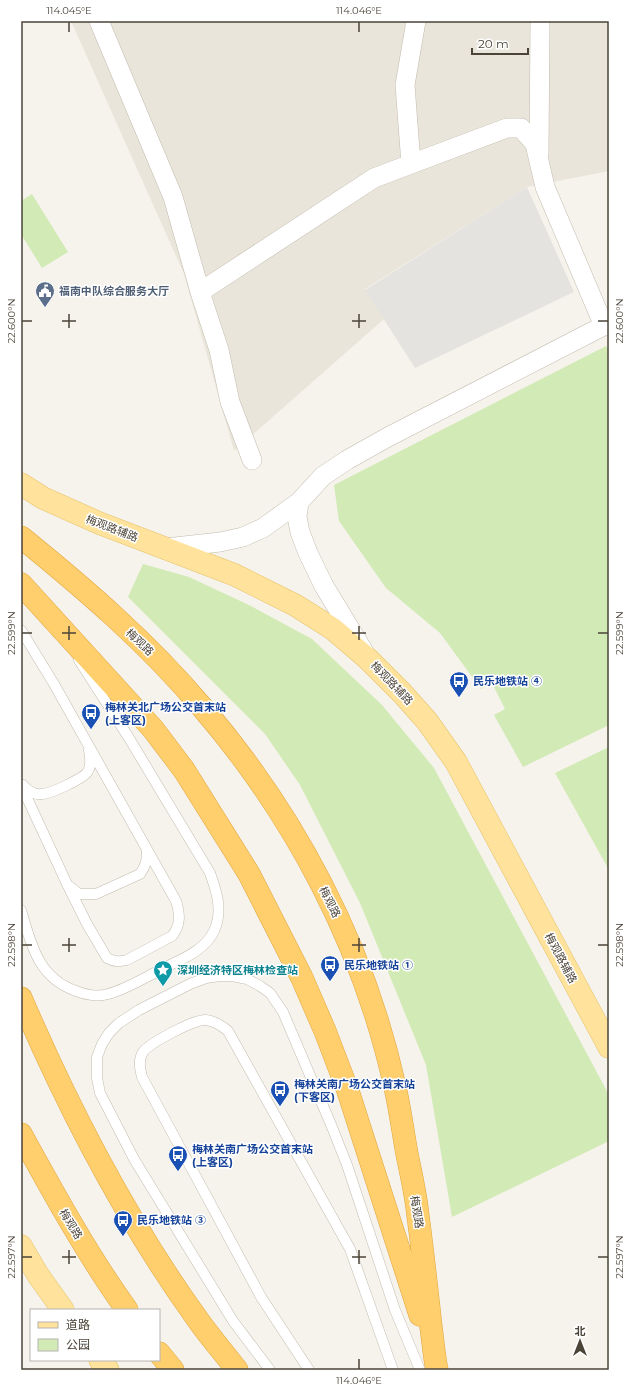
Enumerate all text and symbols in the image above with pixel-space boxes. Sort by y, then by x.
text: 114.045°E [46,4,92,17]
text: 114.046°E [336,4,382,17]
scale bar [472,30,528,56]
text: 20 m [478,36,509,51]
public building icon: 福南中队综合服务大厅 [34,280,56,308]
place label: 福南中队综合服务大厅 [59,284,169,298]
text: 22.600°N [5,298,18,344]
text: 22.600°N [613,298,626,344]
street label: 梅观路辅路 [84,512,140,544]
text: 22.599°N [5,611,18,655]
text: 22.599°N [613,611,626,655]
street label: 梅观路 [123,626,157,658]
street label: 梅观路辅路 [368,658,416,708]
bus stop icon: 民乐地铁站 ④ [448,670,470,698]
place label: 民乐地铁站 ④ [473,674,542,688]
place label: 梅林关北广场公交首末站 (上客区) [105,700,226,727]
bus stop icon: 梅林关北广场公交首末站 (上客区) [80,702,102,730]
street label: 梅观路 [316,884,344,920]
text: 22.598°N [5,923,18,967]
text: 22.598°N [613,923,626,967]
street label: 梅观路辅路 [542,930,580,986]
bus stop icon: 民乐地铁站 ① [319,954,341,982]
place label: 民乐地铁站 ① [344,958,413,972]
place icon: 深圳经济特区梅林检查站 [152,959,174,987]
place label: 深圳经济特区梅林检查站 [177,963,298,977]
place label: 梅林关南广场公交首末站 (下客区) [294,1077,415,1104]
bus stop icon: 梅林关南广场公交首末站 (下客区) [269,1079,291,1107]
place label: 梅林关南广场公交首末站 (上客区) [192,1142,313,1169]
bus stop icon: 梅林关南广场公交首末站 (上客区) [167,1144,189,1172]
street label: 梅观路 [408,1195,426,1229]
street label: 梅观路 [57,1206,85,1242]
bus stop icon: 民乐地铁站 ③ [112,1209,134,1237]
place label: 民乐地铁站 ③ [137,1213,206,1227]
text: 22.597°N [5,1235,18,1279]
text: 22.597°N [613,1235,626,1279]
legend [30,1309,160,1361]
text: 道路 [66,1317,90,1332]
north arrow [560,1321,600,1361]
text: 北 [575,1324,586,1338]
text: 公园 [66,1337,90,1352]
text: 114.046°E [336,1374,382,1387]

